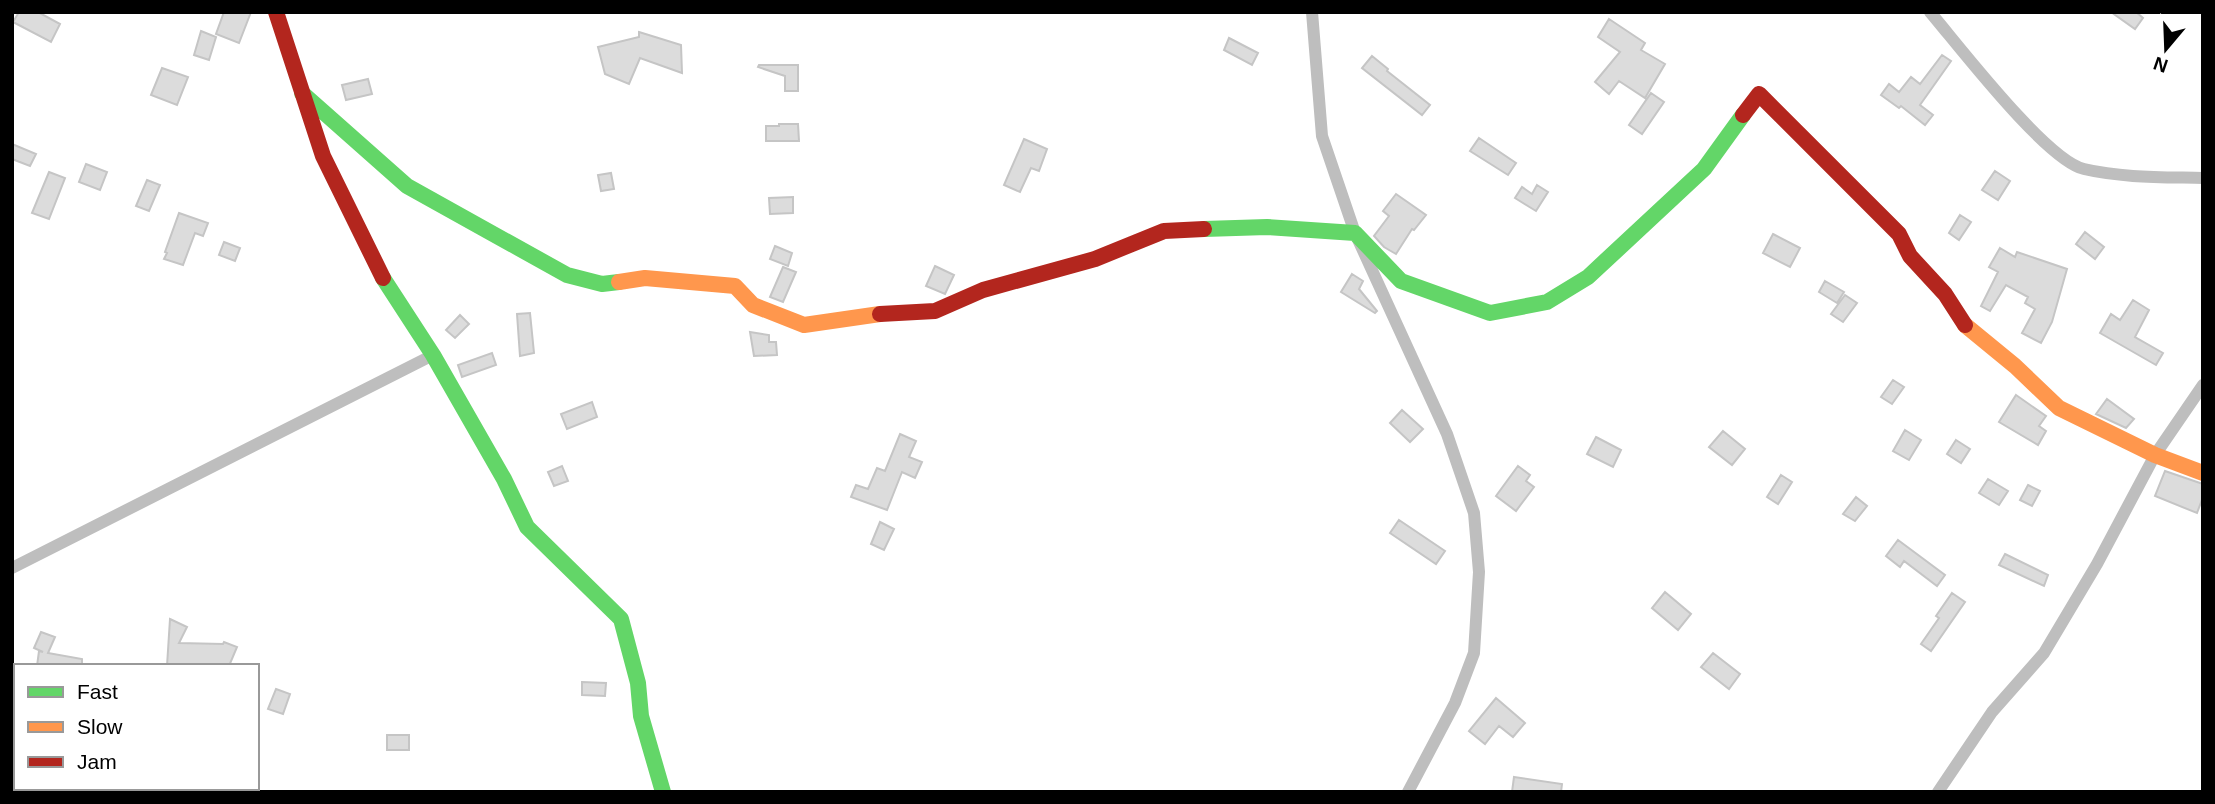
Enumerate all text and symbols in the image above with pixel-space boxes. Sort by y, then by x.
north arrow [2131,14,2201,84]
text: N [2151,52,2171,77]
legend [14,664,259,790]
text: Fast [77,680,118,703]
text: Slow [77,715,123,738]
text: Jam [77,750,117,773]

